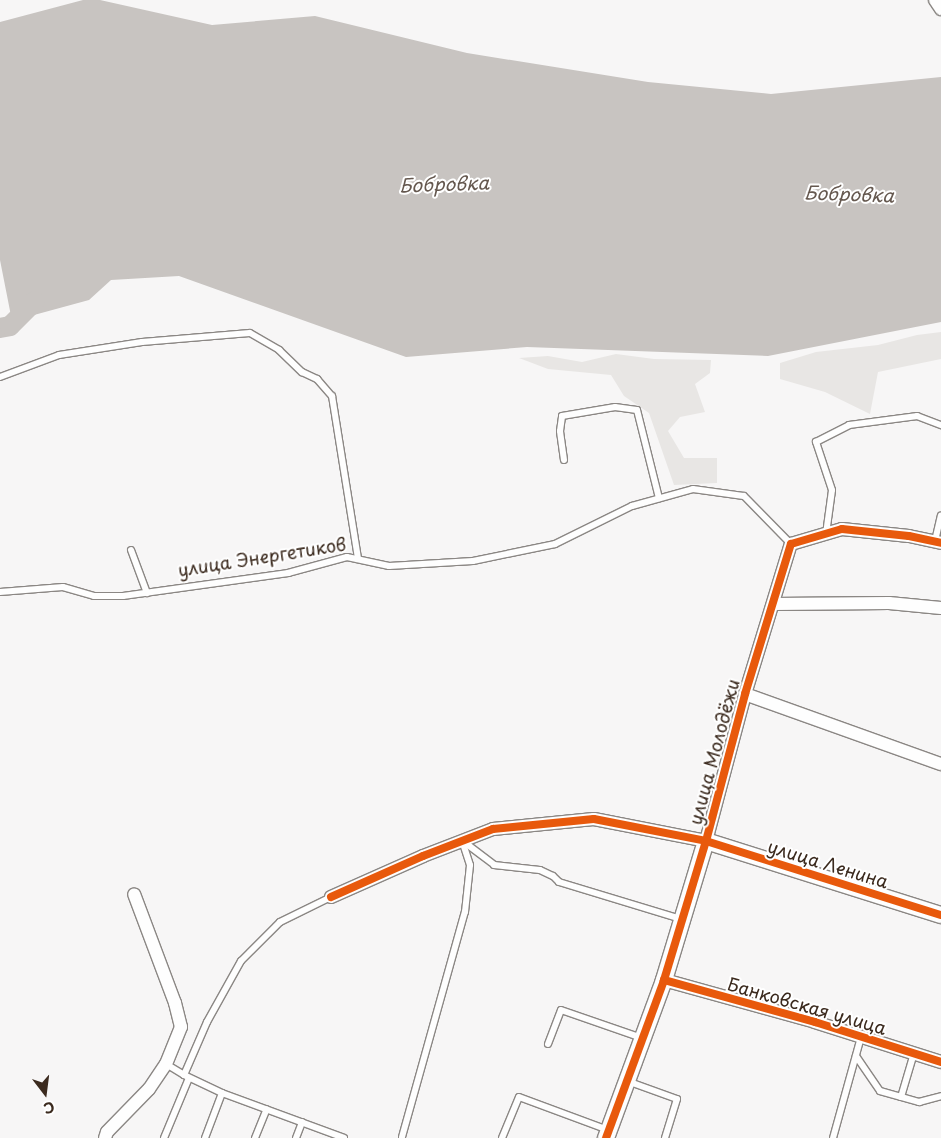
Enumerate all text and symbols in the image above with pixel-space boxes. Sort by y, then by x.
water label: Бобровка [399,171,489,197]
water label: Бобровка [804,181,894,207]
street label: улица Энергетиков [176,533,348,581]
street label: улица Молодёжи [684,676,744,828]
street label: улица Ленина [765,835,891,893]
street label: Банковская улица [725,973,889,1039]
north arrow [20,1068,70,1118]
text: С [41,1096,57,1119]

